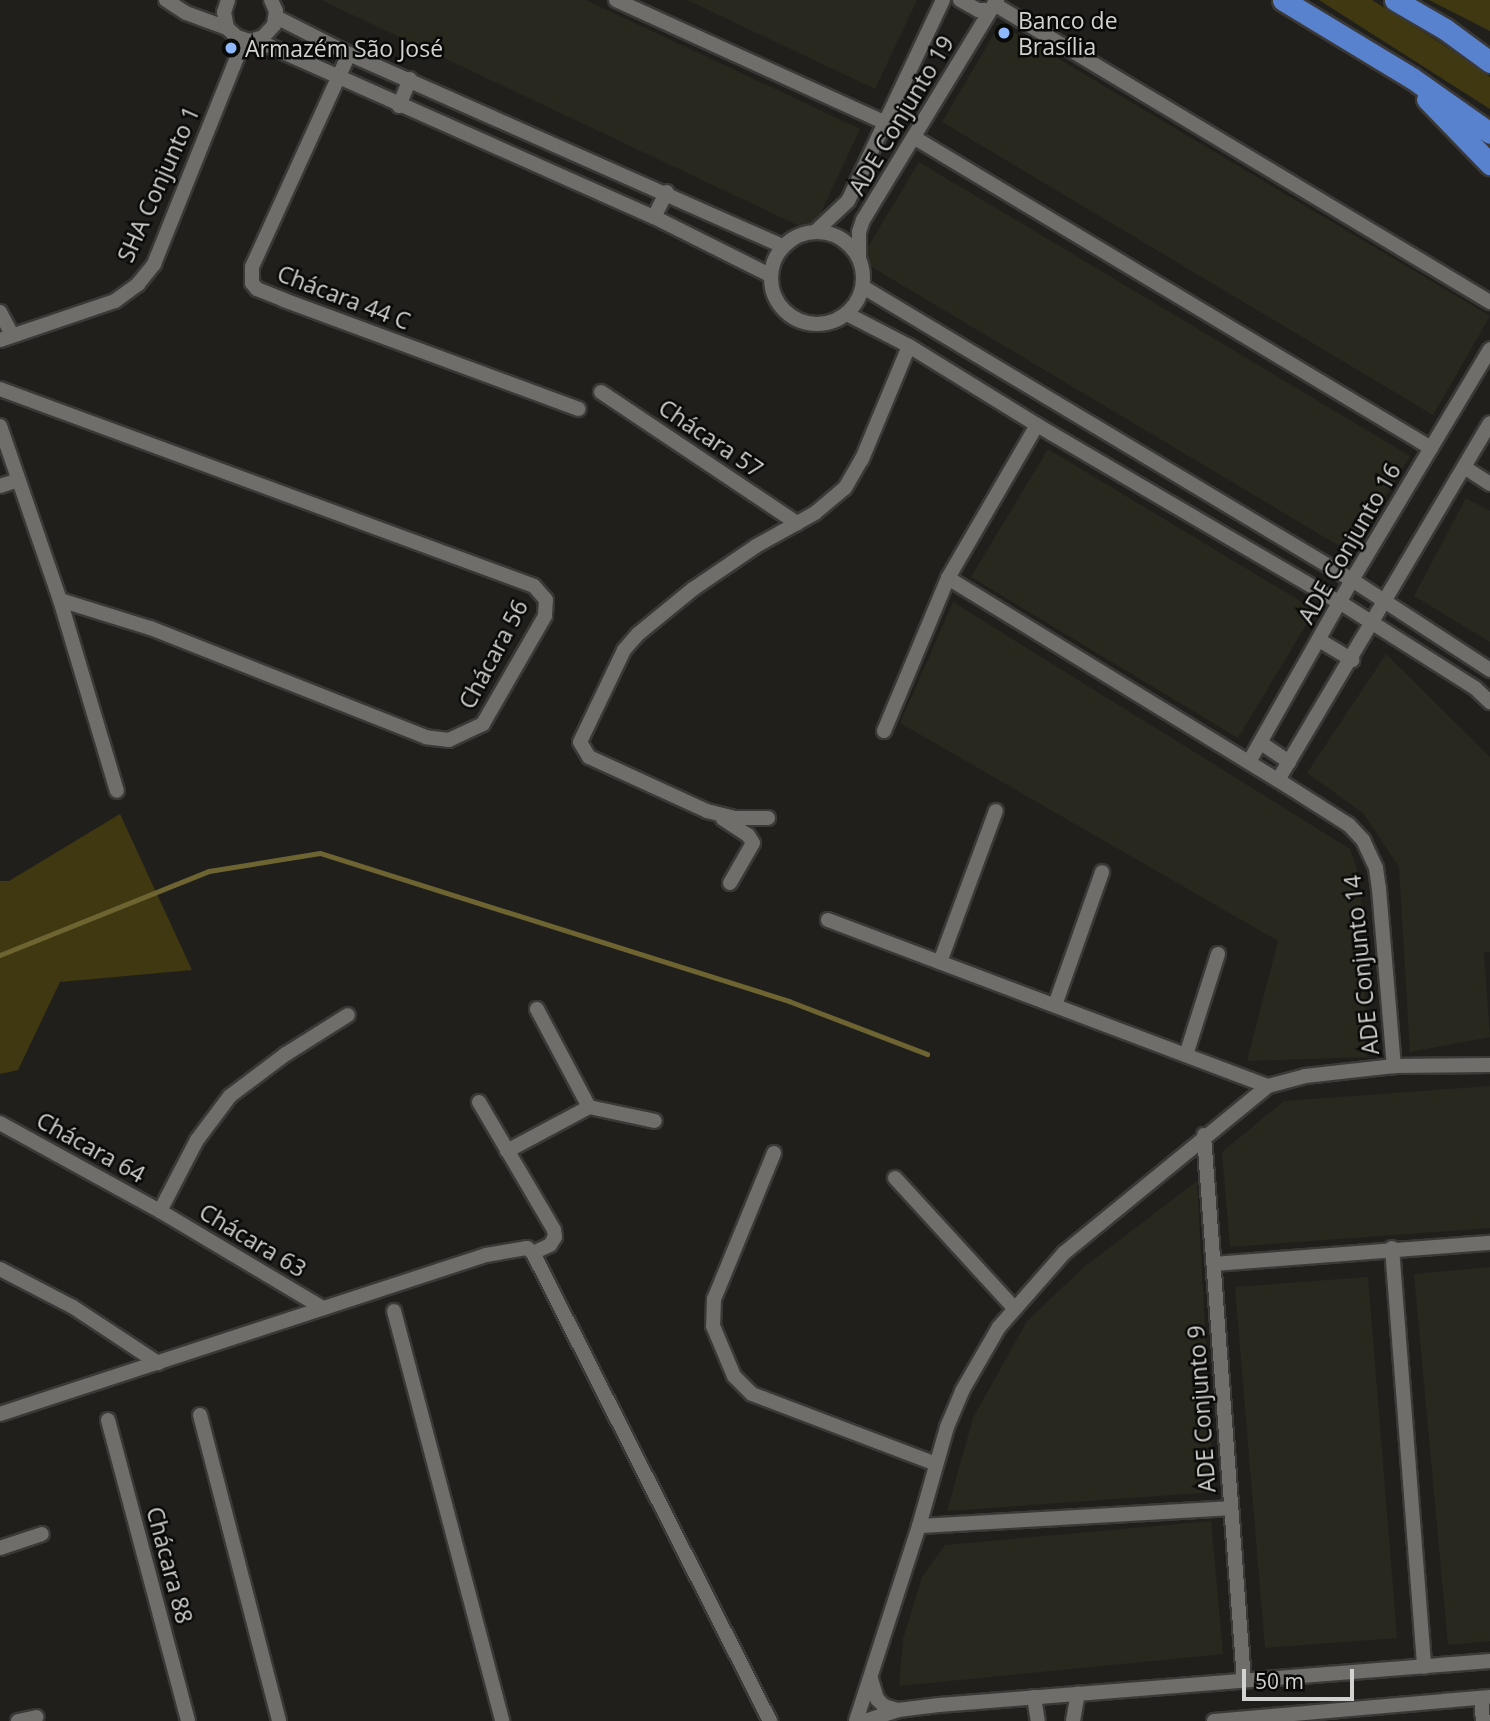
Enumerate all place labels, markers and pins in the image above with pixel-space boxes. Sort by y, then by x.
place label: Banco de Brasília [1018,6,1118,60]
marker: Banco de Brasília [996,25,1012,41]
place label: Armazém São José [245,34,443,62]
marker: Armazém São José [223,40,239,56]

